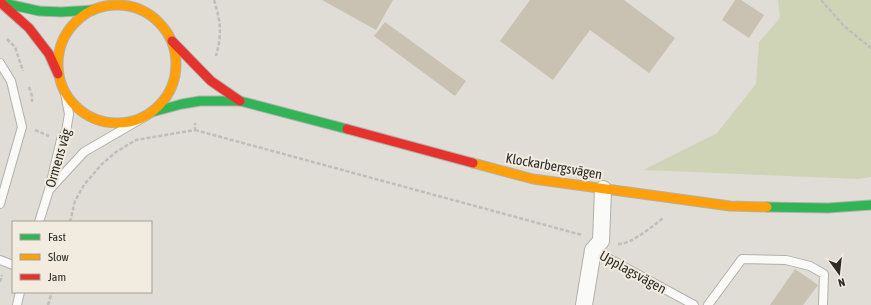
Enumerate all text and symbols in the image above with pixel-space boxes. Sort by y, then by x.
street label: Ormens väg [42,127,74,189]
street label: Klockarbergsvägen [505,150,603,182]
legend [12,221,152,293]
text: Fast [48,230,66,244]
street label: Upplagsvägen [597,247,669,297]
text: Slow [48,250,69,264]
north arrow [819,253,859,293]
text: Jam [48,270,66,284]
text: N [837,276,846,289]

